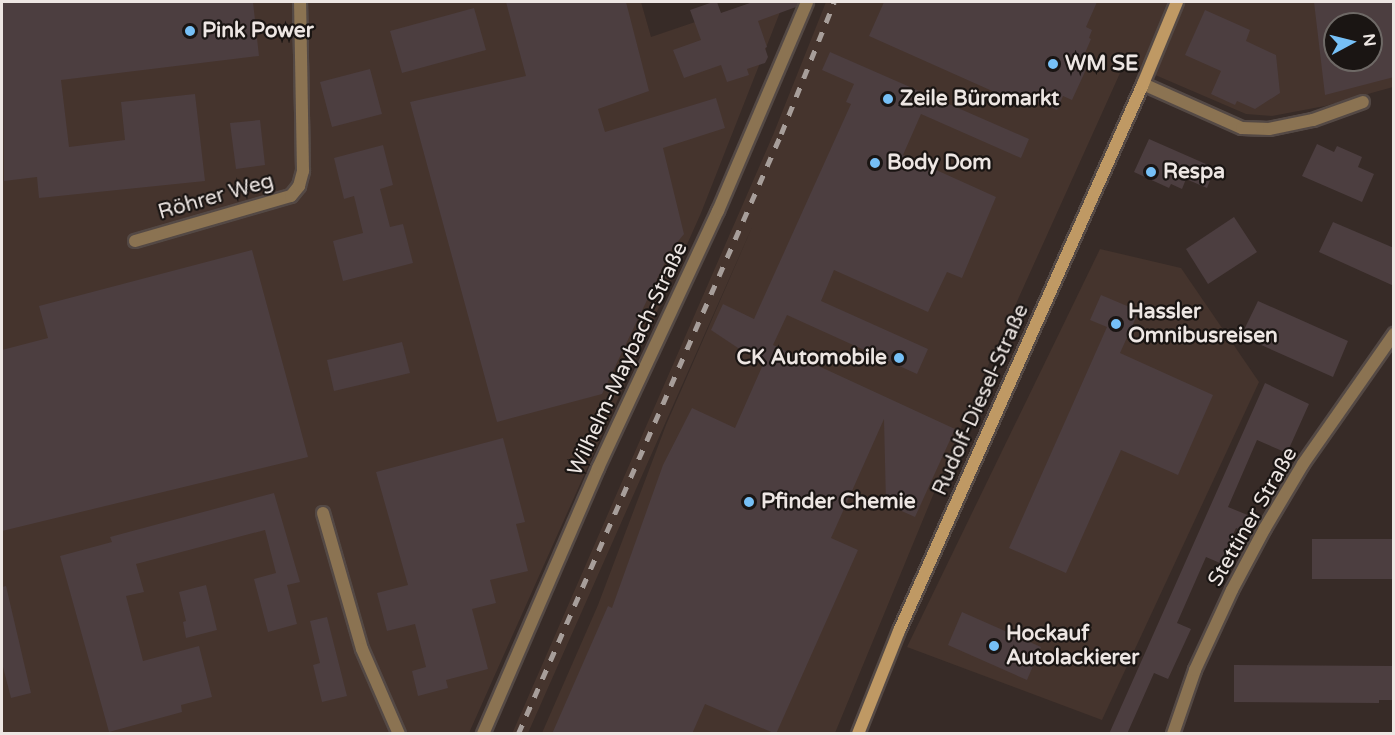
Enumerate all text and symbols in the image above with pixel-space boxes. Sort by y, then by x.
north arrow [1323,12,1383,72]
place label: Pink Power [202,18,314,44]
marker: Pink Power [183,24,197,38]
text: N [1358,32,1380,48]
place label: WM SE [1065,51,1138,77]
marker: WM SE [1046,57,1060,71]
place label: Zeile Büromarkt [900,86,1059,112]
marker: Zeile Büromarkt [881,92,895,106]
place label: Body Dom [887,150,992,176]
marker: Body Dom [868,156,882,170]
place label: Respa [1163,159,1225,185]
marker: Respa [1144,165,1158,179]
street label: Röhrer Weg [155,168,277,226]
street label: Wilhelm-Maybach-Straße [563,238,693,480]
place label: Hassler Omnibusreisen [1128,299,1278,349]
street label: Rudolf-Diesel-Straße [927,300,1035,500]
marker: Hassler Omnibusreisen [1109,317,1123,331]
place label: CK Automobile [736,345,887,371]
marker: CK Automobile [892,351,906,365]
street label: Stettiner Straße [1203,443,1303,591]
place label: Pfinder Chemie [761,489,916,515]
marker: Pfinder Chemie [742,495,756,509]
place label: Hockauf Autolackierer [1006,621,1139,671]
marker: Hockauf Autolackierer [987,639,1001,653]

